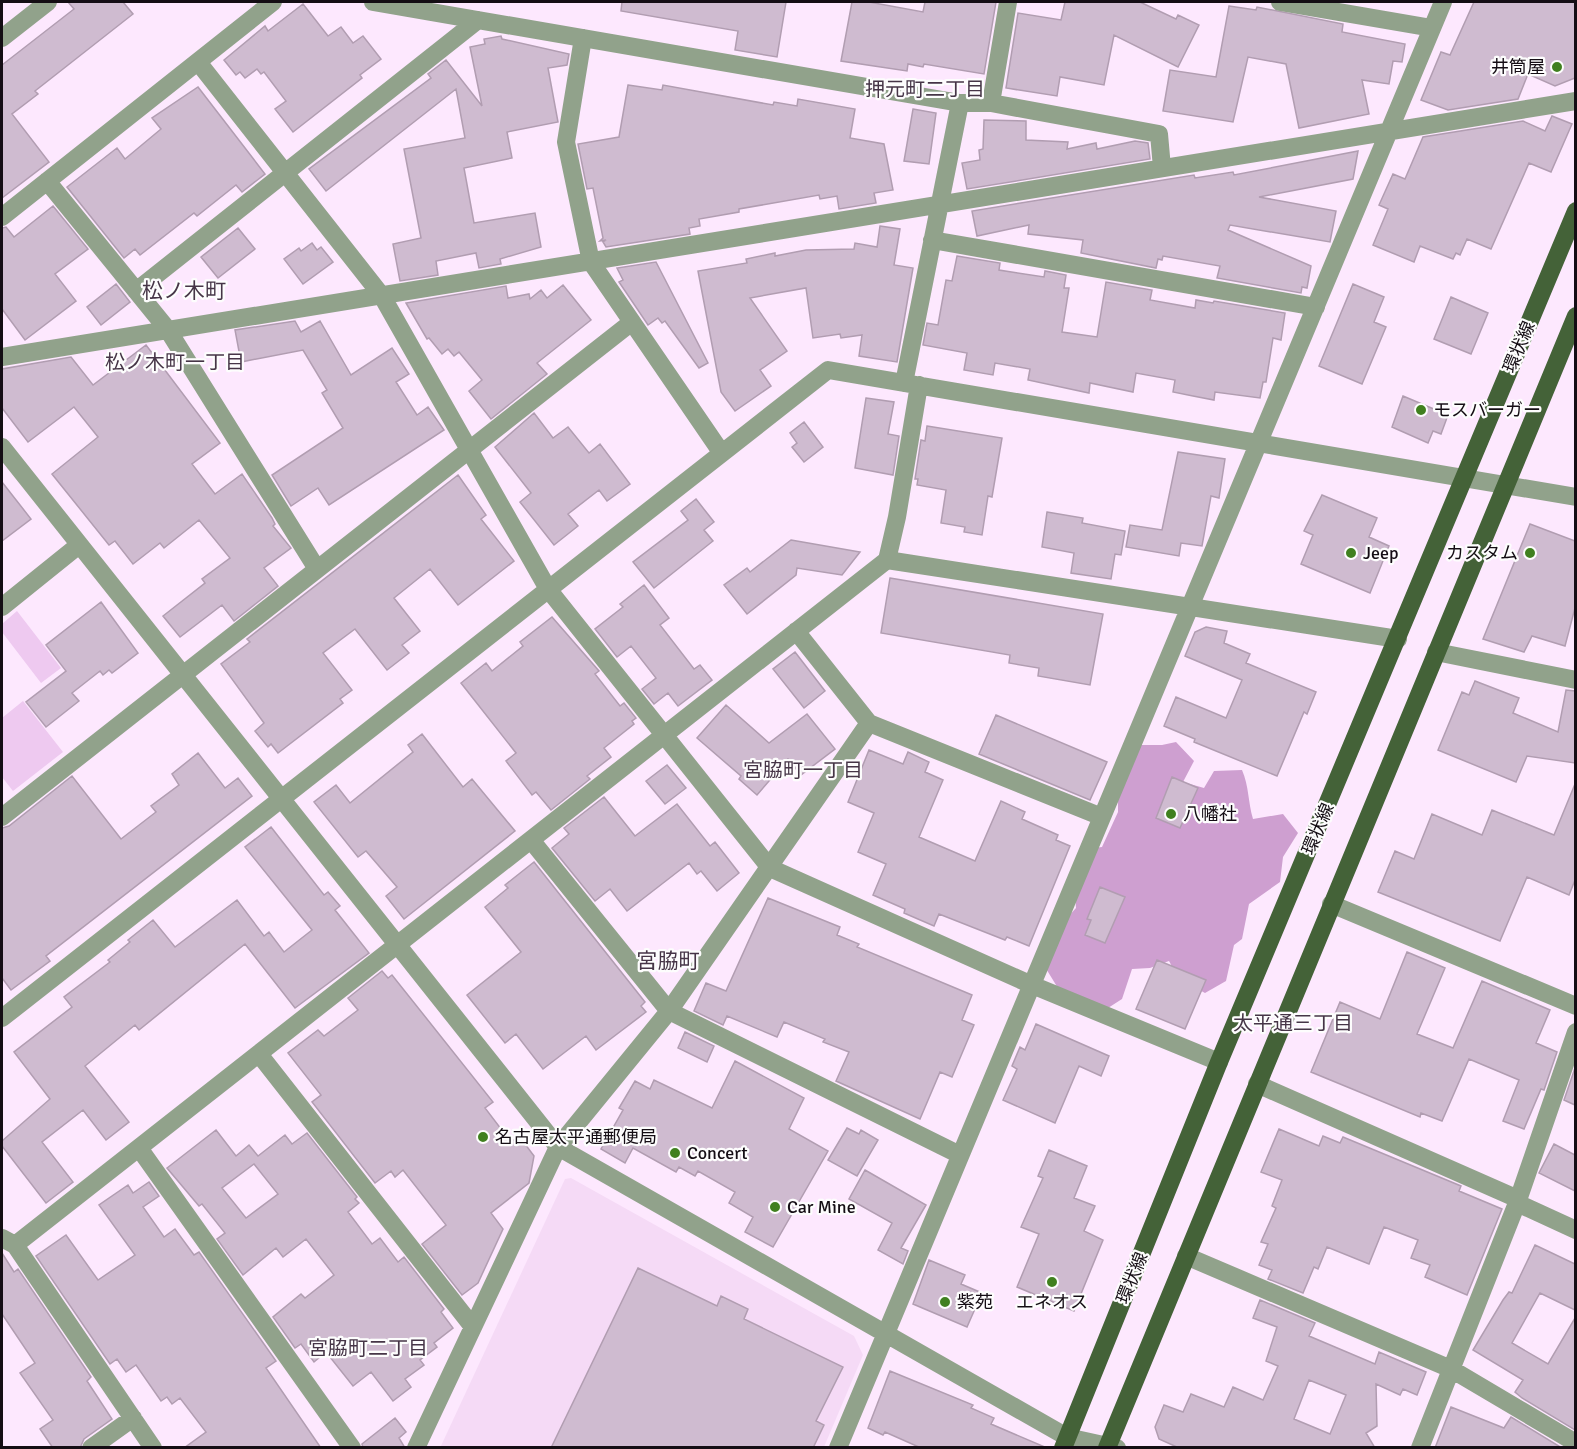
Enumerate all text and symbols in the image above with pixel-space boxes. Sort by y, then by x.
place label: 井筒屋 [1491,56,1545,78]
marker: 井筒屋 [1550,60,1564,74]
district label: 押元町二丁目 [865,77,985,102]
district label: 松ノ木町 [142,278,226,304]
street label: 環状線 [1498,318,1540,376]
district label: 松ノ木町一丁目 [105,350,245,375]
place label: モスバーガー [1433,399,1541,421]
marker: モスバーガー [1414,403,1428,417]
place label: Jeep [1363,542,1399,564]
place label: カスタム [1446,542,1518,564]
marker: Jeep [1344,546,1358,560]
marker: カスタム [1523,546,1537,560]
district label: 宮脇町一丁目 [743,758,863,783]
street label: 環状線 [1297,800,1339,858]
place label: 八幡社 [1183,803,1237,825]
marker: 八幡社 [1164,807,1178,821]
district label: 宮脇町 [637,948,700,974]
district label: 太平通三丁目 [1233,1011,1353,1036]
place label: 名古屋太平通郵便局 [495,1126,657,1148]
marker: 名古屋太平通郵便局 [476,1130,490,1144]
place label: Concert [687,1142,748,1164]
marker: Concert [668,1146,682,1160]
place label: Car Mine [787,1196,856,1218]
marker: Car Mine [768,1200,782,1214]
street label: 環状線 [1112,1249,1152,1307]
marker: エネオス [1045,1275,1059,1289]
place label: 紫苑 [957,1291,993,1313]
place label: エネオス [1016,1291,1088,1313]
marker: 紫苑 [938,1295,952,1309]
district label: 宮脇町二丁目 [308,1336,428,1361]

